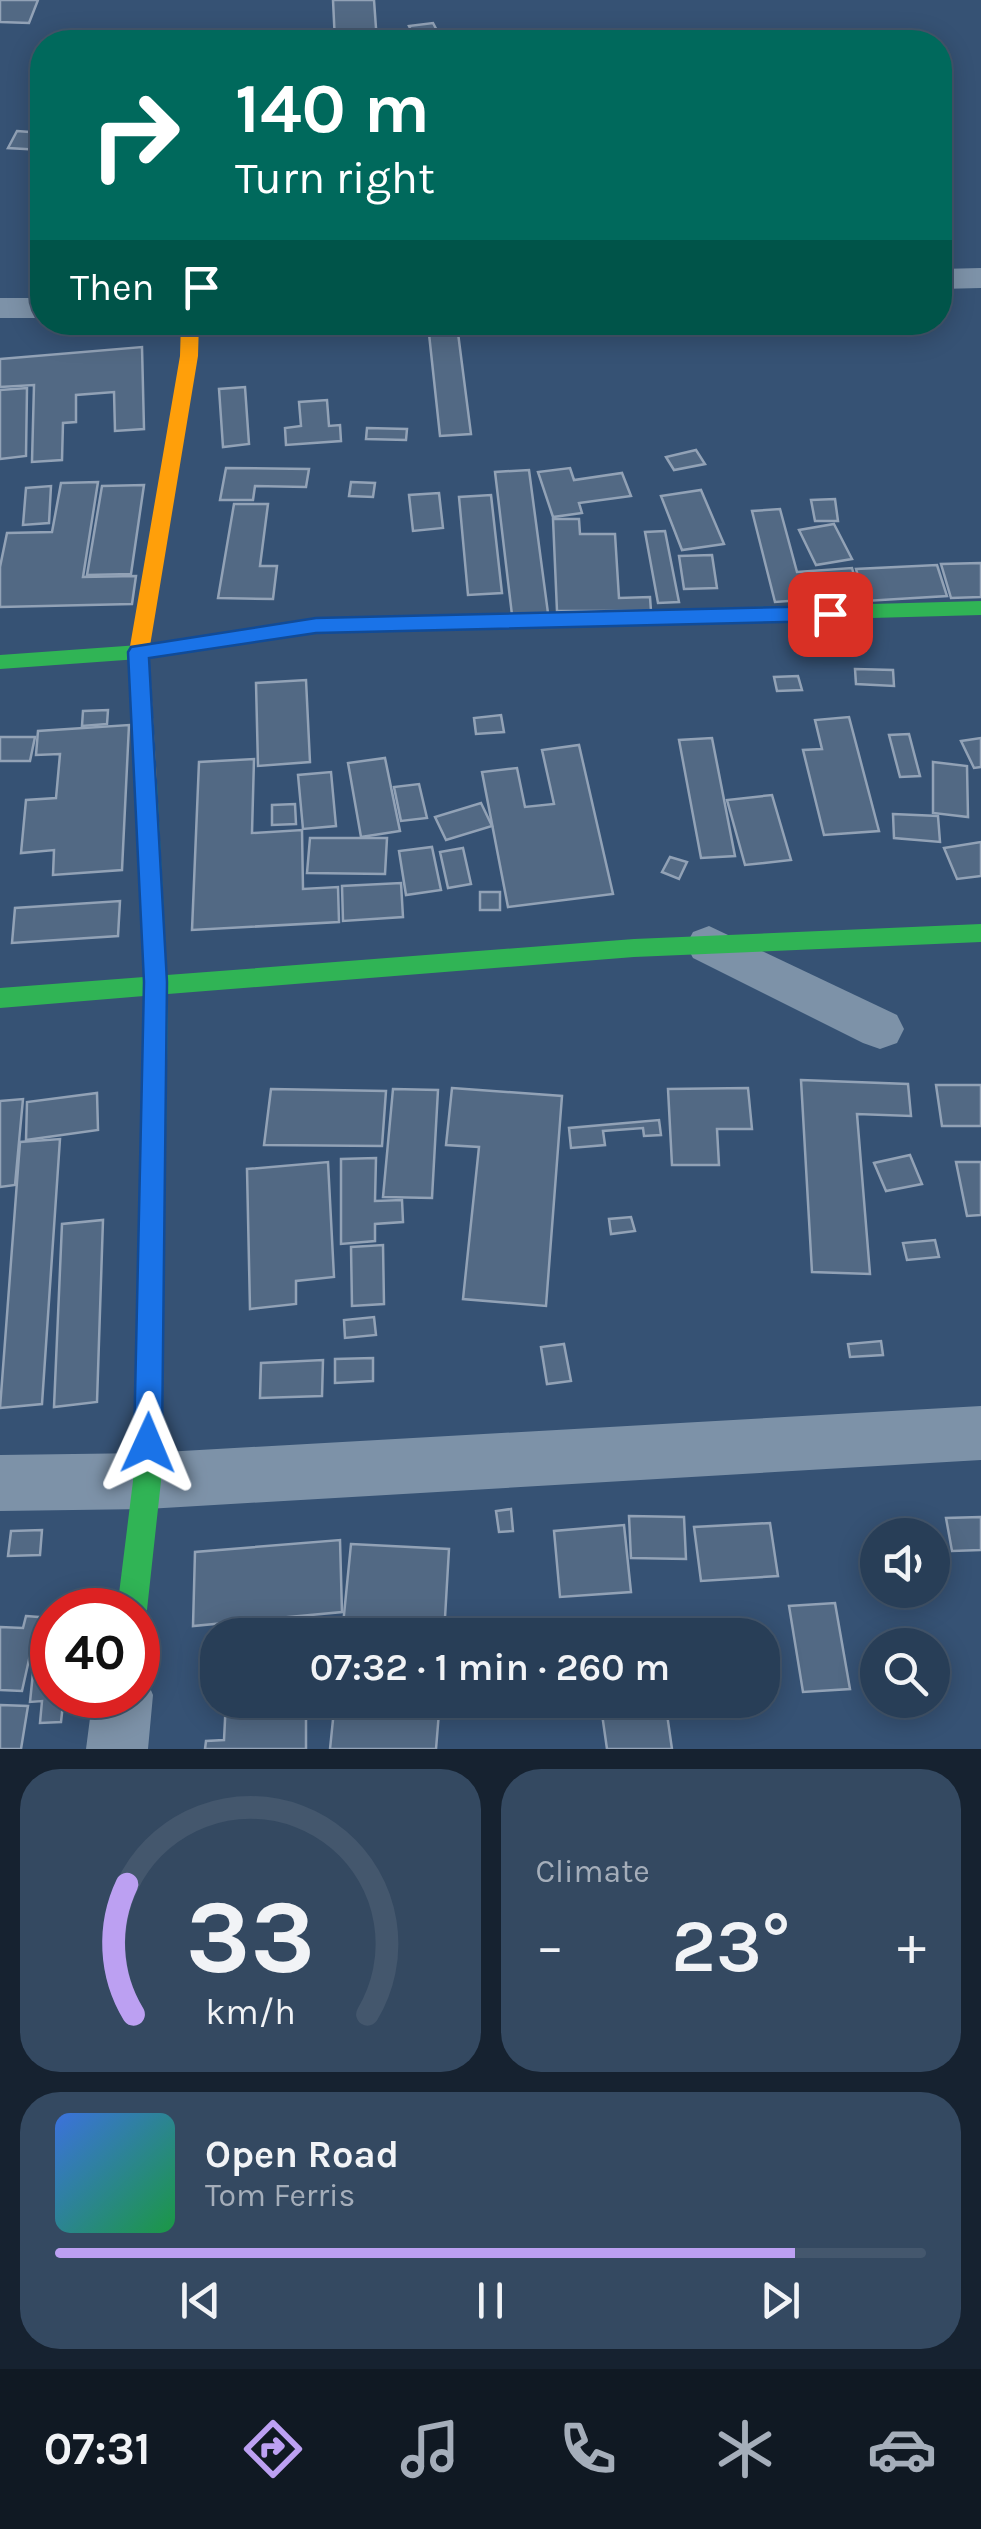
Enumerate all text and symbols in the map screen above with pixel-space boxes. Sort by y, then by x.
text: 140 m [235,68,430,150]
icon: right [70,70,200,200]
text: Turn right [235,152,435,204]
icon: arrive [174,260,229,315]
text: Then [70,265,154,310]
pin [788,572,873,657]
icon: arrive [803,587,858,642]
position arrow [96,1391,200,1495]
map controls [860,1518,950,1718]
button: sound [860,1518,950,1608]
speed limit sign: 40 [30,1588,160,1718]
button: search [860,1628,950,1718]
text: 07:32 · 1 min · 260 m [310,1645,670,1690]
text: Climate [536,1853,650,1890]
text: 33 [186,1877,315,1998]
text: 23° [671,1902,790,1990]
text: − [536,1914,564,1978]
text: + [897,1914,926,1978]
text: km/h [205,1991,296,2033]
text: Open Road [205,2132,399,2177]
text: Tom Ferris [205,2177,355,2214]
icon: previous [173,2273,228,2328]
icon: pause [463,2273,518,2328]
icon: next [753,2273,808,2328]
icon: directions [238,2414,308,2484]
icon: music [395,2414,465,2484]
icon: phone [553,2414,623,2484]
icon: climate [710,2414,780,2484]
icon: car [867,2414,937,2484]
text: 07:31 [44,2423,151,2475]

